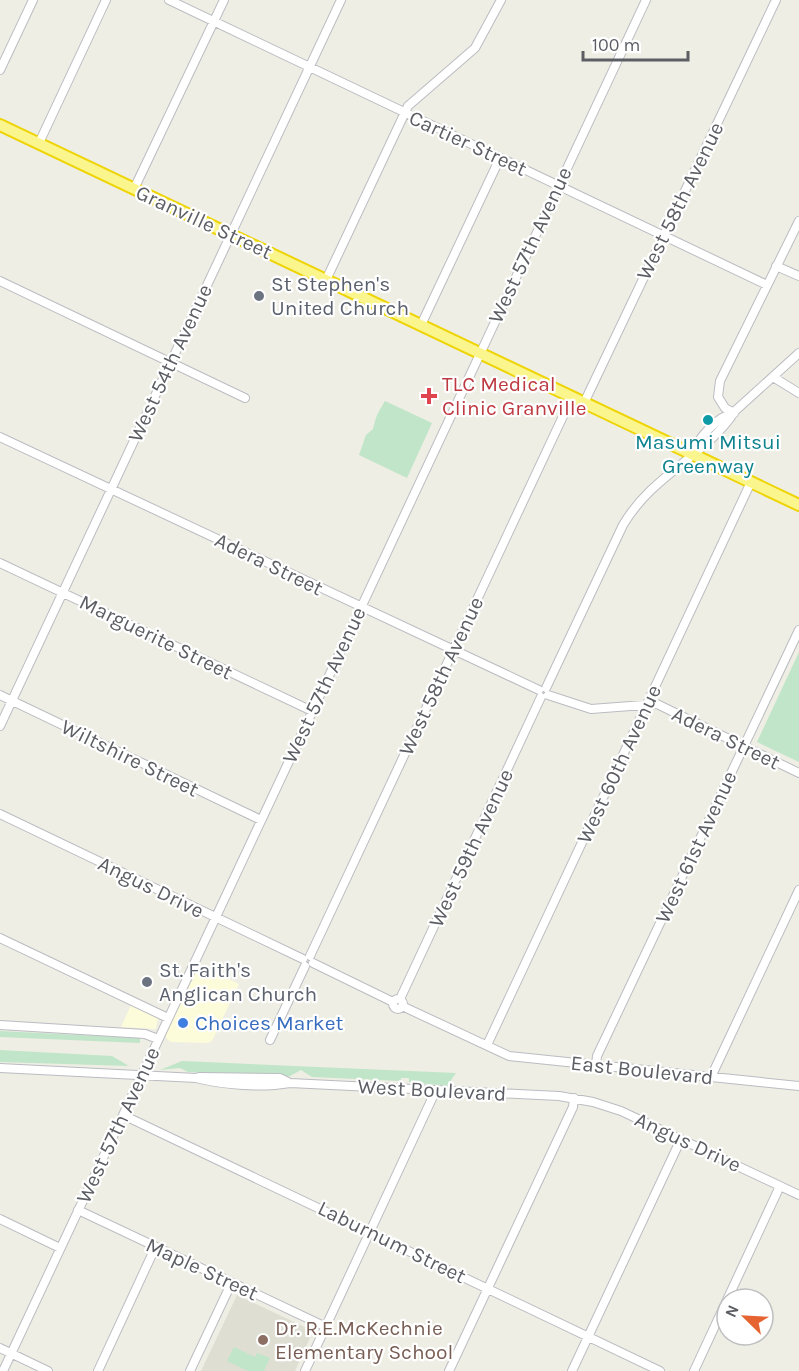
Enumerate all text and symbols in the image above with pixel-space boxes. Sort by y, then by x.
scale bar [583,24,688,62]
text: 100 m [592,34,640,56]
street label: Cartier Street [405,105,531,181]
street label: West 58th Avenue [631,118,729,284]
street label: West 57th Avenue [483,163,577,327]
street label: Granville Street [132,180,276,264]
place label: St Stephen's United Church [271,272,409,320]
street label: West 54th Avenue [123,280,217,446]
marker: St Stephen's United Church [252,289,266,303]
place label: TLC Medical Clinic Granville [442,372,586,420]
marker: TLC Medical Clinic Granville [420,387,438,405]
marker: Masumi Mitsui Greenway [701,413,715,427]
place label: Masumi Mitsui Greenway [635,430,781,478]
street label: Adera Street [211,528,327,600]
street label: Marguerite Street [76,590,236,684]
street label: West 58th Avenue [394,593,488,759]
street label: West 57th Avenue [277,603,371,767]
street label: West 60th Avenue [572,681,666,847]
street label: Adera Street [668,702,784,774]
street label: Wiltshire Street [57,714,203,802]
street label: West 59th Avenue [424,765,518,931]
street label: West 61st Avenue [650,767,742,927]
street label: Angus Drive [94,851,208,923]
place label: St. Faith's Anglican Church [159,958,317,1006]
marker: St. Faith's Anglican Church [140,975,154,989]
place label: Choices Market [195,1011,343,1035]
marker: Choices Market [176,1016,190,1030]
street label: West 57th Avenue [71,1043,165,1207]
street label: East Boulevard [569,1051,715,1089]
street label: West Boulevard [357,1074,507,1106]
street label: Angus Drive [631,1107,745,1177]
street label: Laburnum Street [314,1196,470,1288]
street label: Maple Street [142,1233,262,1305]
north arrow [715,1287,775,1347]
text: N [721,1302,743,1320]
place label: Dr. R.E.McKechnie Elementary School [275,1316,453,1364]
marker: Dr. R.E.McKechnie Elementary School [256,1333,270,1347]

